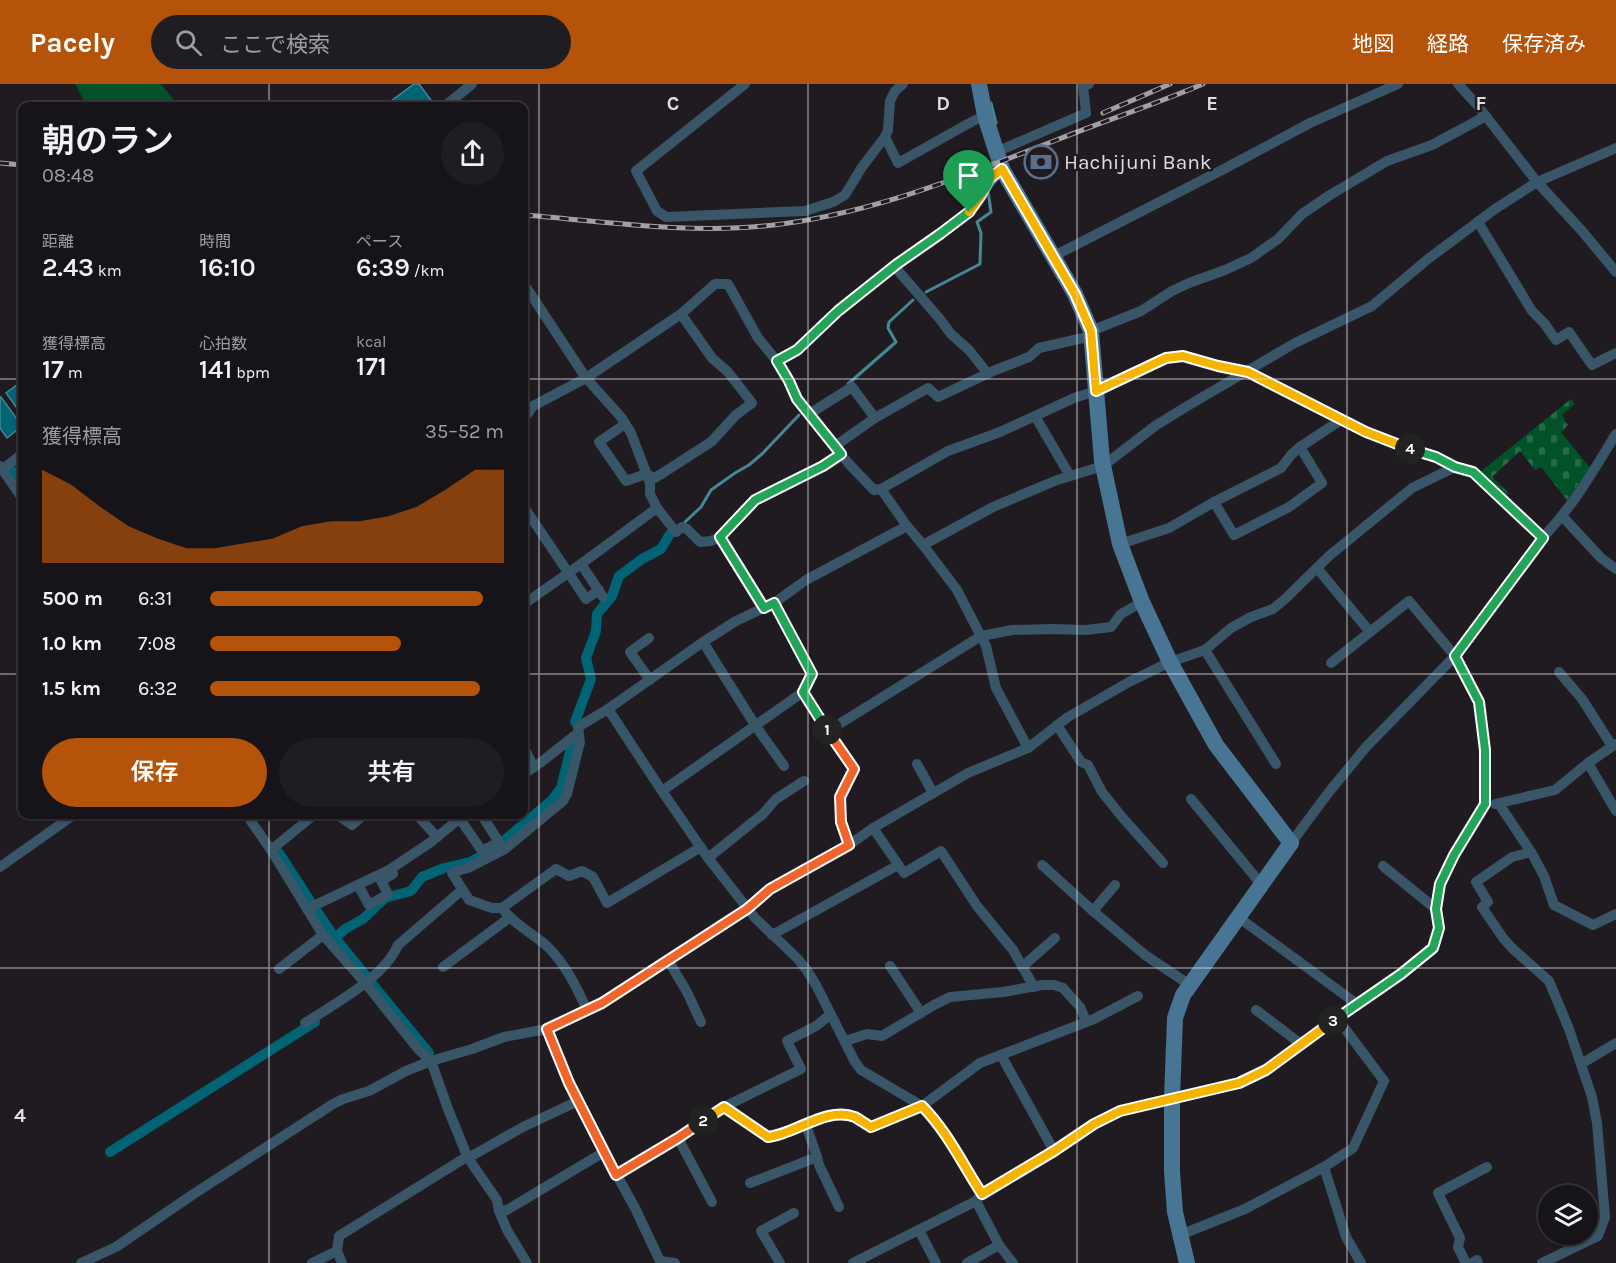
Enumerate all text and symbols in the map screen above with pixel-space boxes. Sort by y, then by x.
search box [151,15,571,69]
text: Pacely [30,26,115,59]
icon: search [172,26,205,59]
text: ここで検索 [220,32,330,58]
text: 地図 [1352,32,1394,56]
text: 経路 [1427,32,1469,56]
text: 保存済み [1502,32,1586,56]
text: C [667,92,679,115]
text: D [936,92,950,115]
text: E [1206,92,1218,115]
text: F [1476,92,1487,115]
text: 朝のラン [42,122,174,160]
button: share [441,122,504,185]
bank icon: Hachijuni Bank [1023,144,1059,180]
pin [943,150,994,212]
place label: Hachijuni Bank [1064,150,1212,174]
icon: arrive [952,159,985,192]
text: 08:48 [42,164,94,187]
text: 距離 [42,232,74,251]
text: 時間 [199,232,231,251]
text: ペース [356,232,403,251]
text: 2.43 [42,252,94,283]
text: 16:10 [199,252,256,283]
text: 6:39 [356,252,410,283]
text: km [94,261,122,280]
text: /km [410,261,445,280]
text: kcal [356,332,387,351]
text: 獲得標高 [42,334,106,353]
text: 心拍数 [199,334,247,353]
text: 171 [356,351,387,382]
text: 17 [42,354,64,385]
text: 141 [199,354,232,385]
text: m [64,363,83,382]
text: bpm [232,363,270,382]
text: 35–52 m [425,420,504,443]
text: 獲得標高 [42,425,122,448]
pin: 4 [1395,434,1425,464]
text: 4 [1405,439,1415,458]
text: 500 m [42,587,103,610]
text: 6:31 [138,587,172,610]
text: 1.0 km [42,632,102,655]
text: 7:08 [138,632,176,655]
text: 1.5 km [42,677,101,700]
text: 6:32 [138,677,177,700]
pin: 1 [812,715,842,745]
text: 1 [824,720,830,739]
button: 保存 [42,738,267,807]
button: 共有 [279,738,504,807]
pin: 3 [1318,1006,1348,1036]
text: 3 [1328,1011,1338,1030]
text: 4 [14,1104,26,1127]
pin: 2 [688,1106,718,1136]
text: 2 [698,1111,708,1130]
map controls [1538,1185,1598,1245]
button: layers [1538,1185,1598,1245]

